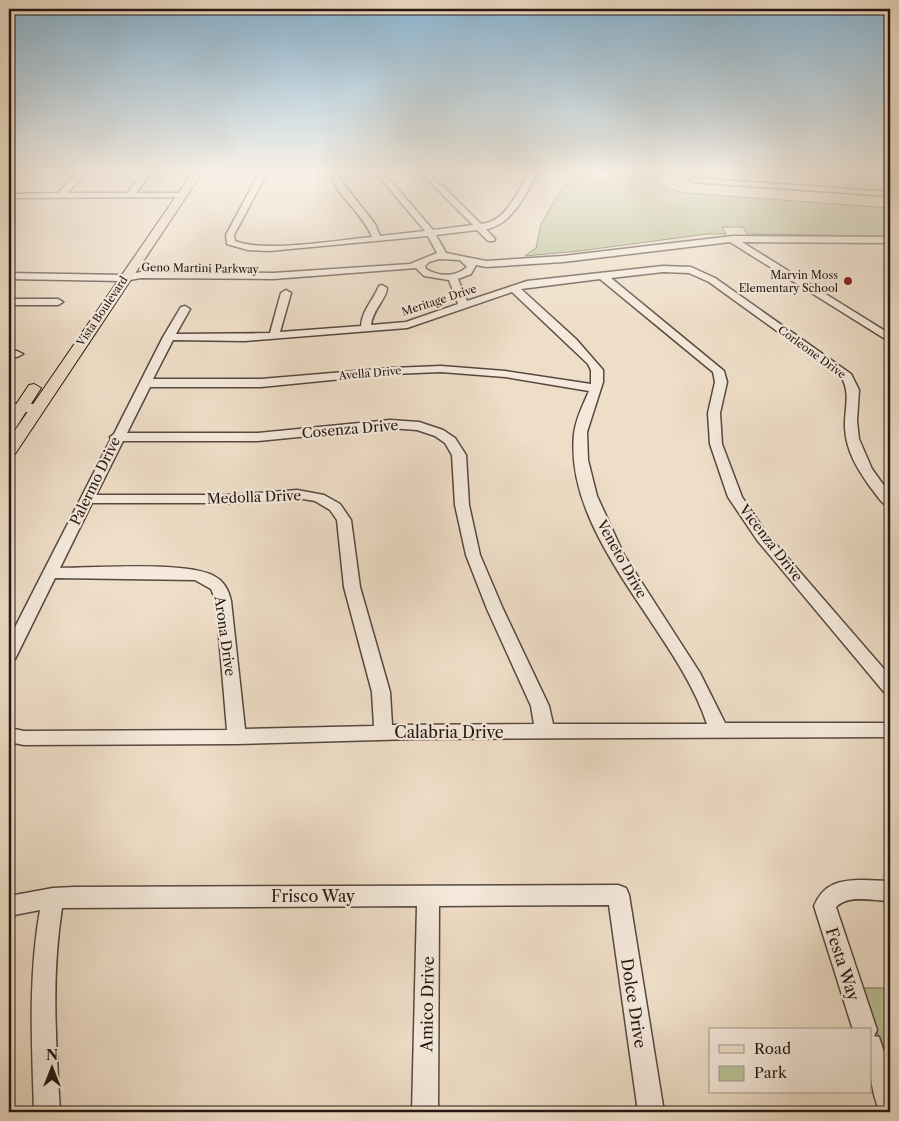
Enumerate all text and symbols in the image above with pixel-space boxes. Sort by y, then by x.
street label: Geno Martini Parkway [141,260,260,276]
place label: Marvin Moss Elementary School [739,268,839,295]
street label: Vista Boulevard [73,273,131,350]
marker: Marvin Moss Elementary School [842,275,854,287]
street label: Meritage Drive [400,281,478,319]
street label: Corleone Drive [775,323,849,381]
street label: Avella Drive [337,363,402,383]
street label: Cosenza Drive [301,416,399,442]
street label: Palermo Drive [66,434,124,528]
street label: Medolla Drive [207,486,302,508]
street label: Vicenza Drive [735,500,807,585]
street label: Veneto Drive [593,516,651,602]
street label: Arona Drive [210,594,240,677]
street label: Calabria Drive [394,722,504,742]
street label: Frisco Way [271,886,356,906]
street label: Festa Way [822,925,865,1004]
street label: Amico Drive [416,956,438,1053]
street label: Dolce Drive [617,957,651,1049]
legend [709,1028,872,1094]
text: Road [754,1039,791,1058]
north arrow [28,1044,78,1094]
text: N [46,1046,58,1064]
text: Park [754,1063,788,1082]

